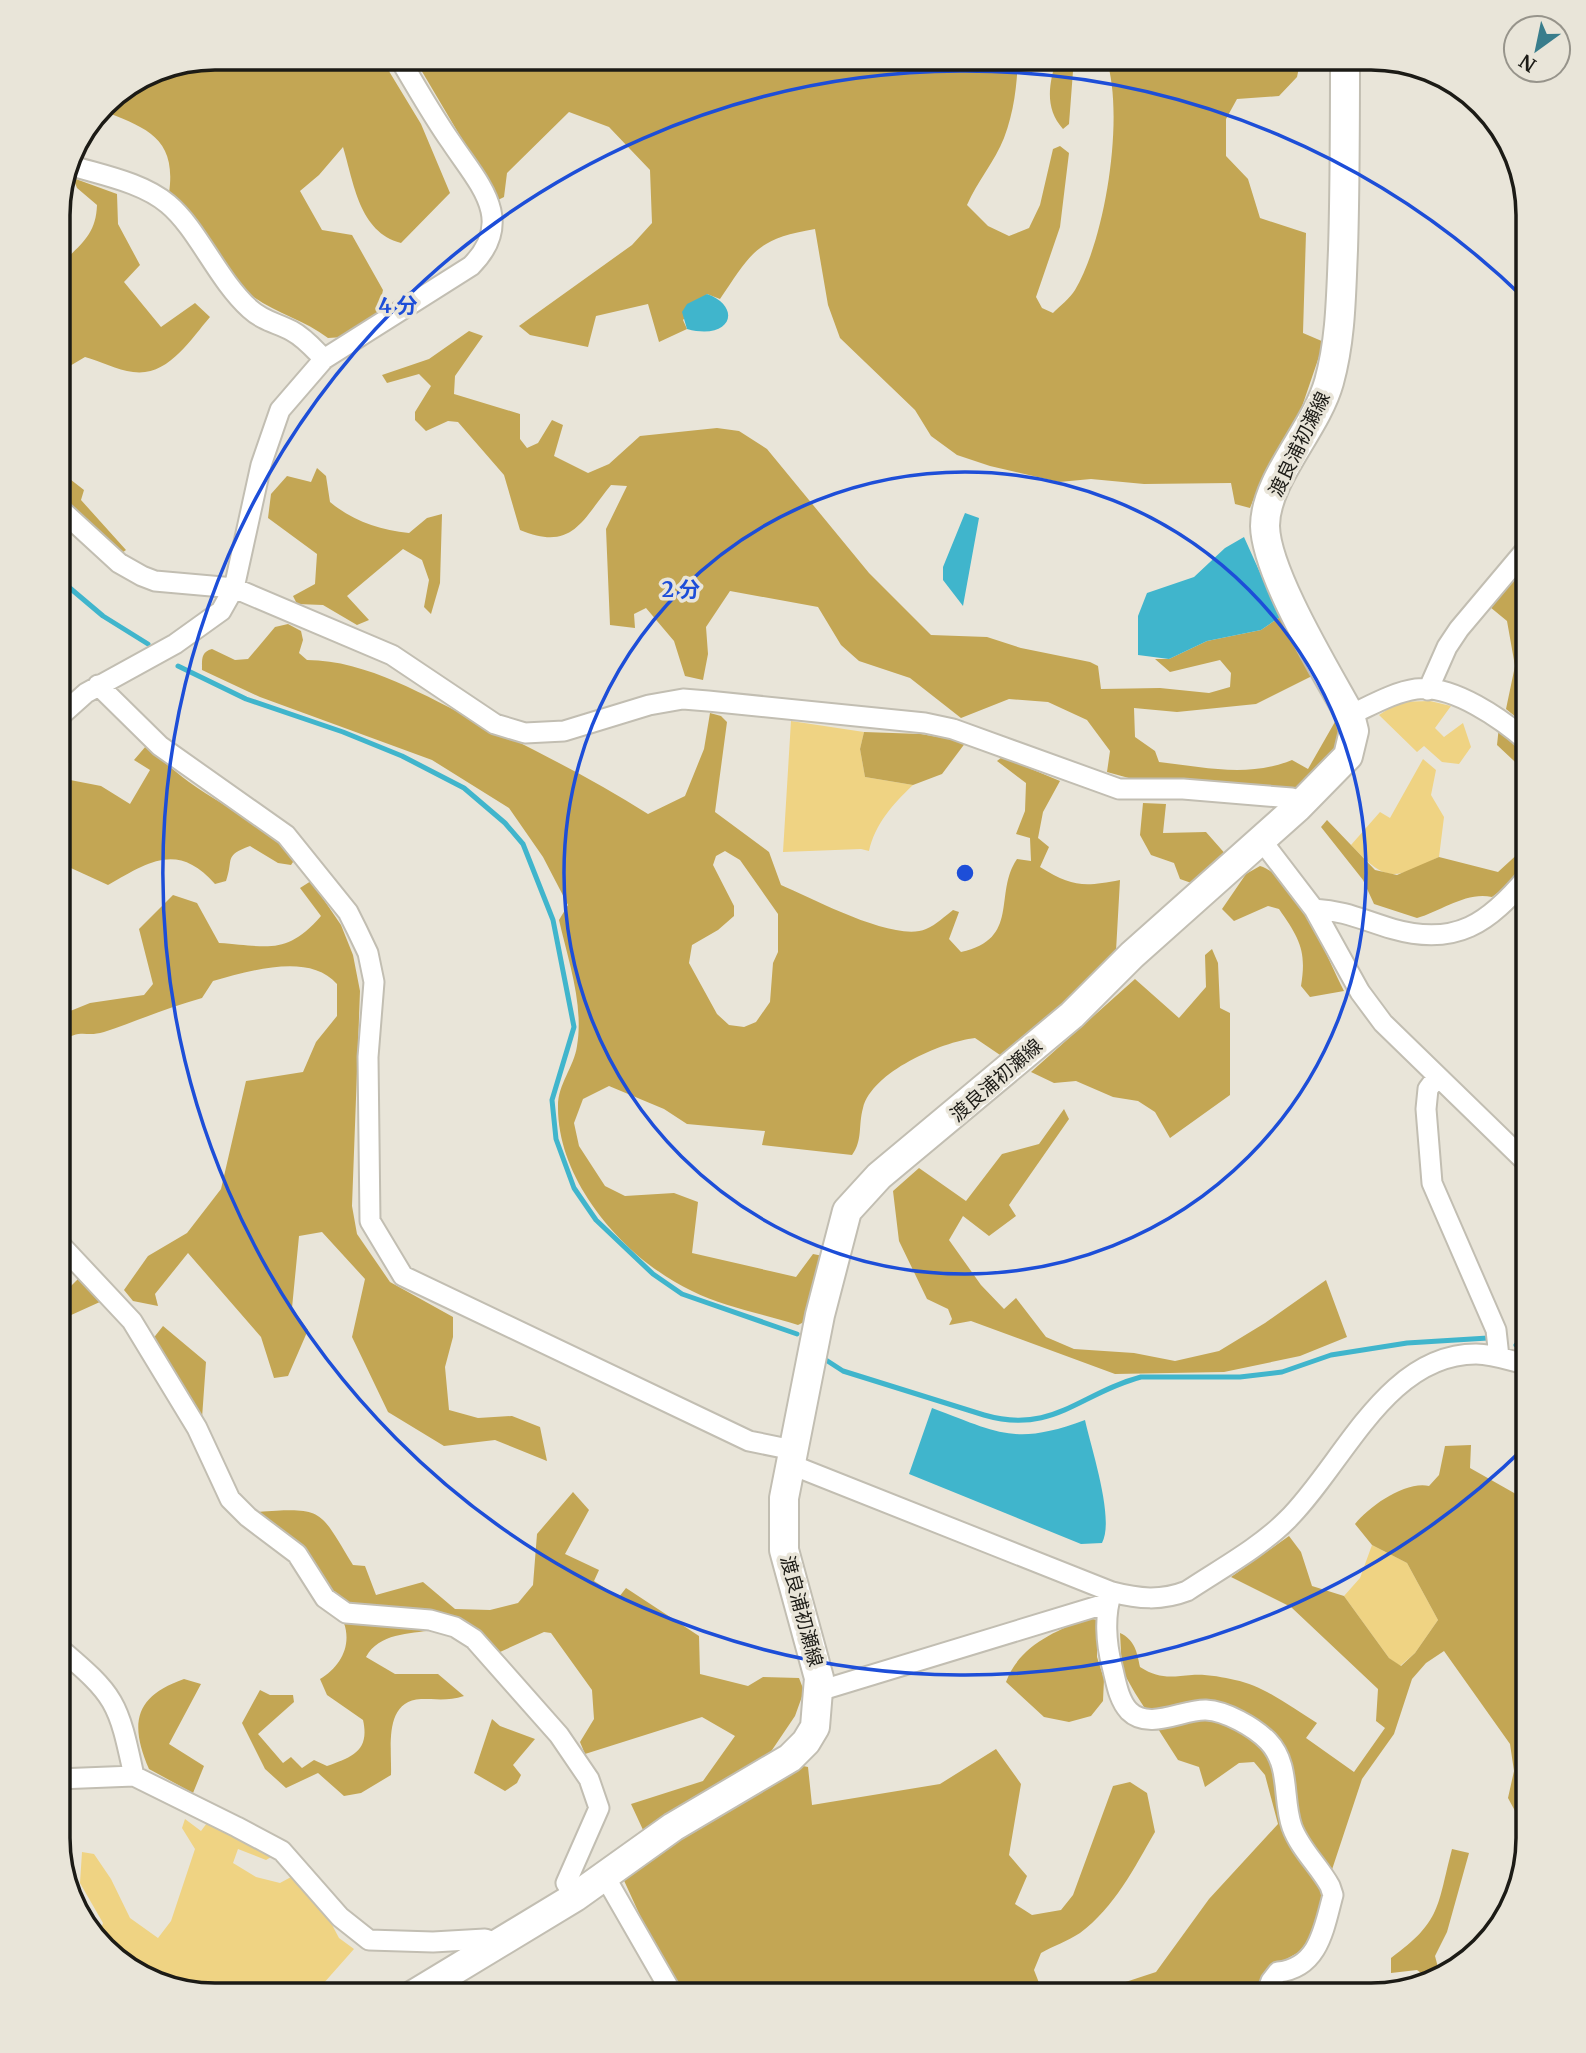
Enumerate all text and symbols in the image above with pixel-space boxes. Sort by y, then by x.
north arrow [1502,14,1572,84]
text: N [1515,49,1541,77]
text: 4 分 [378,292,418,319]
street label: 渡良浦初瀬線 [1263,388,1335,500]
text: 2 分 [662,576,700,603]
centre of rings [953,861,977,885]
street label: 渡良浦初瀬線 [945,1034,1047,1126]
street label: 渡良浦初瀬線 [776,1553,828,1669]

